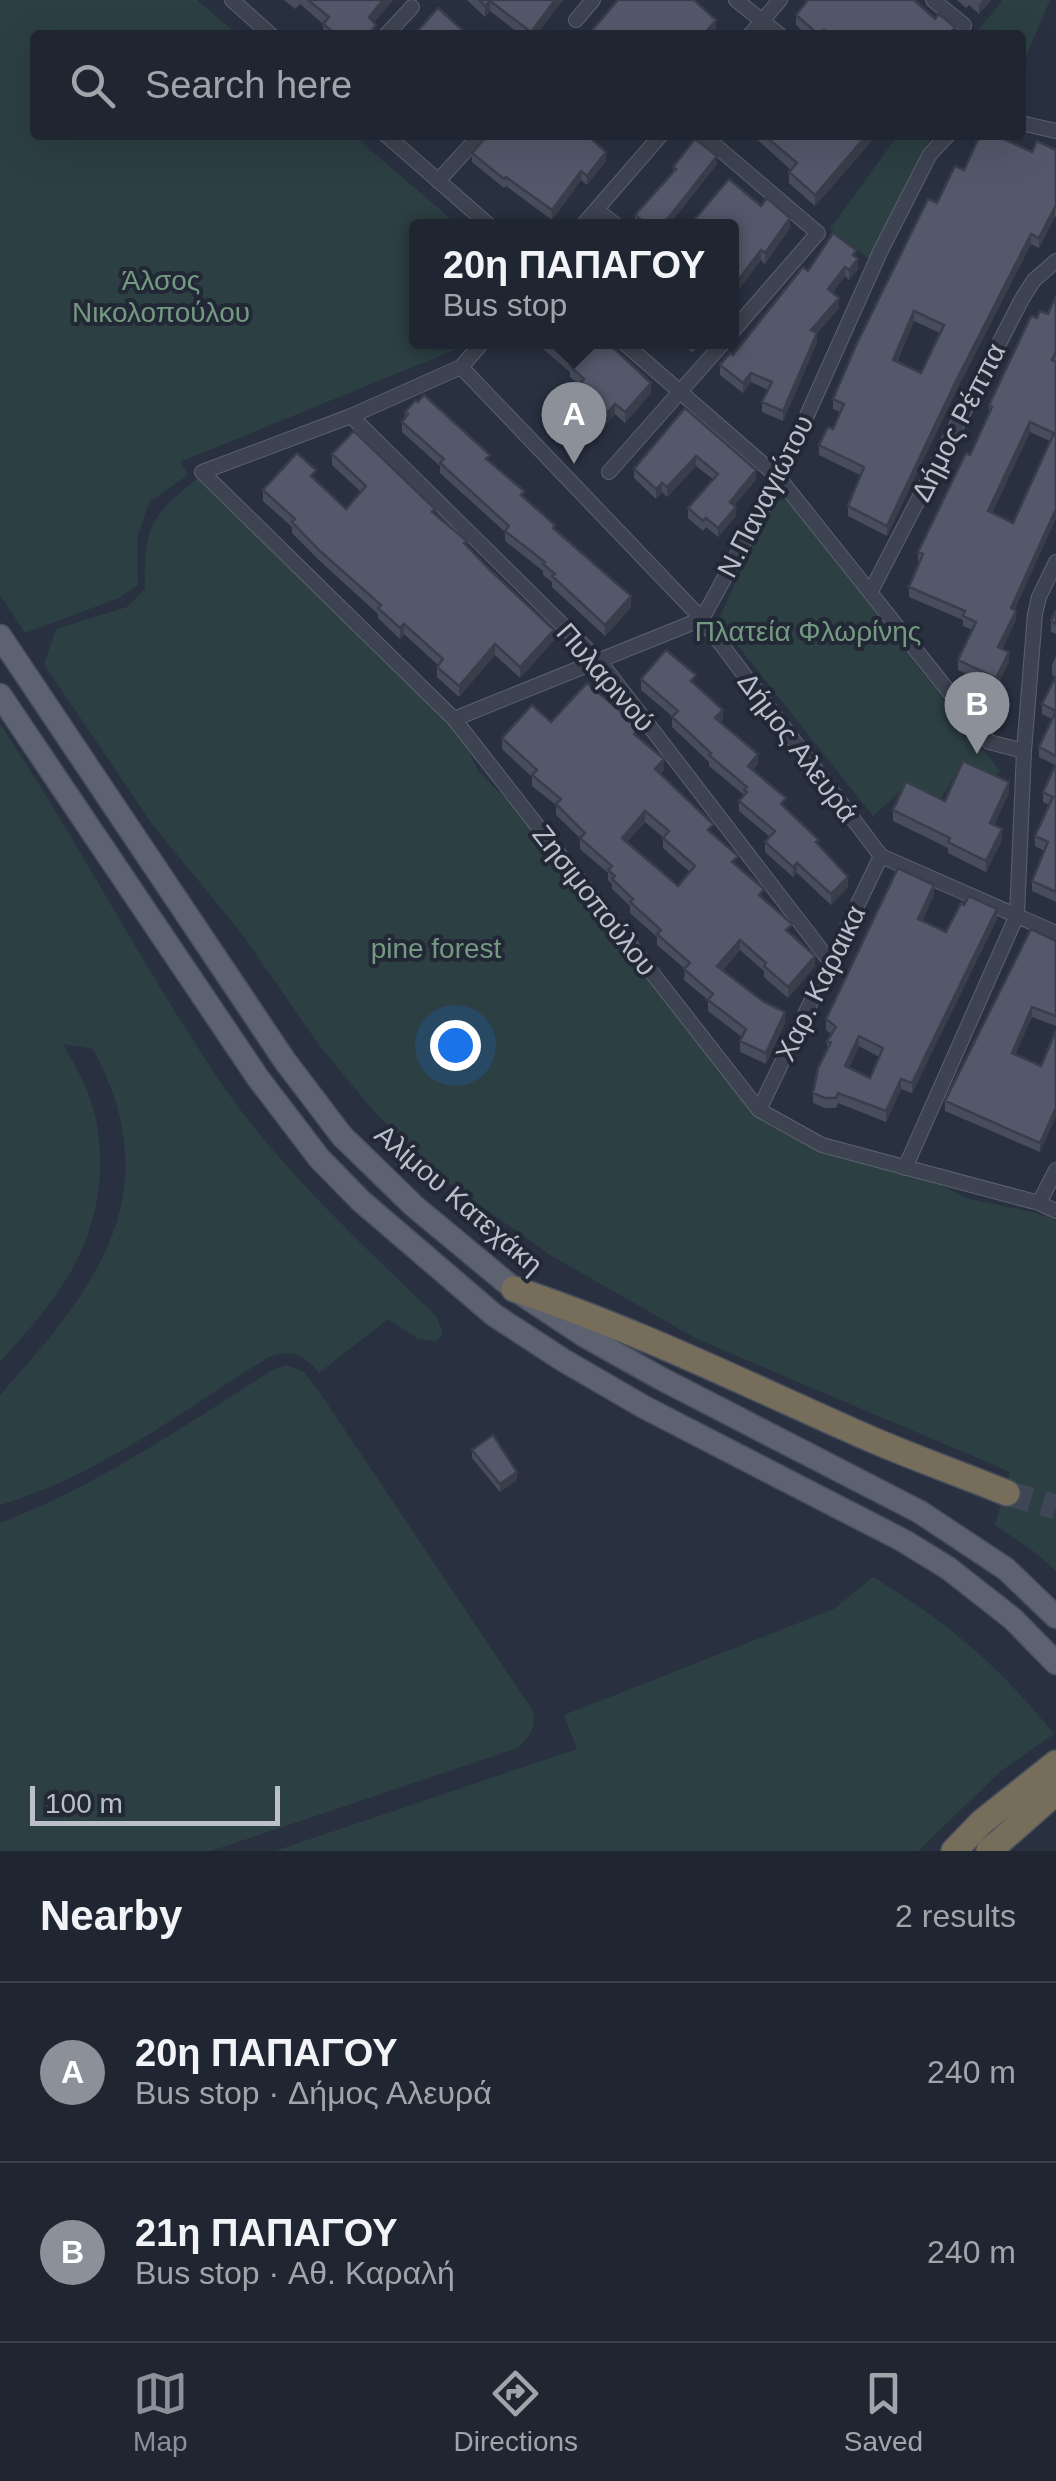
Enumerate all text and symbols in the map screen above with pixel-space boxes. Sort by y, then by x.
search box [30,30,1026,140]
icon: search [65,58,120,113]
text: Search here [145,64,352,106]
popup [409,219,739,349]
text: 20η ΠΑΠΑΓΟΥ [443,244,705,286]
park label: Άλσος Νικολοπούλου [72,265,250,328]
text: Bus stop [443,287,567,323]
street label: Δήμος Ρέππα [905,338,1011,506]
pin: A [542,382,606,464]
street label: Ν.Παναγιώτου [711,410,820,582]
park label: Πλατεία Φλωρίνης [695,616,921,647]
street label: Πυλαρινού [551,617,661,737]
street label: Δήμος Αλευρά [732,667,864,828]
pin: B [944,672,1010,754]
street label: Ζησιμοπούλου [526,819,663,981]
street label: Χαρ. Καραικα [769,900,871,1066]
park label: pine forest [371,933,502,964]
your location [430,1020,481,1071]
street label: Αλίμου Κατεχάκη [369,1118,549,1280]
scale bar [30,1781,280,1826]
text: 100 m [45,1788,123,1819]
text: Nearby [40,1892,182,1939]
text: 2 results [895,1898,1016,1934]
text: 20η ΠΑΠΑΓΟΥ [135,2032,398,2074]
text: A [61,2054,84,2090]
text: 240 m [927,2054,1016,2090]
text: Bus stop · Δήμος Αλευρά [135,2075,492,2111]
text: 21η ΠΑΠΑΓΟΥ [135,2212,398,2254]
text: B [61,2234,84,2270]
text: 240 m [927,2234,1016,2270]
text: Bus stop · Αθ. Καραλή [135,2255,455,2291]
tab: Map [133,2366,188,2458]
tab: Directions [454,2366,578,2458]
tab: Saved [844,2366,923,2458]

